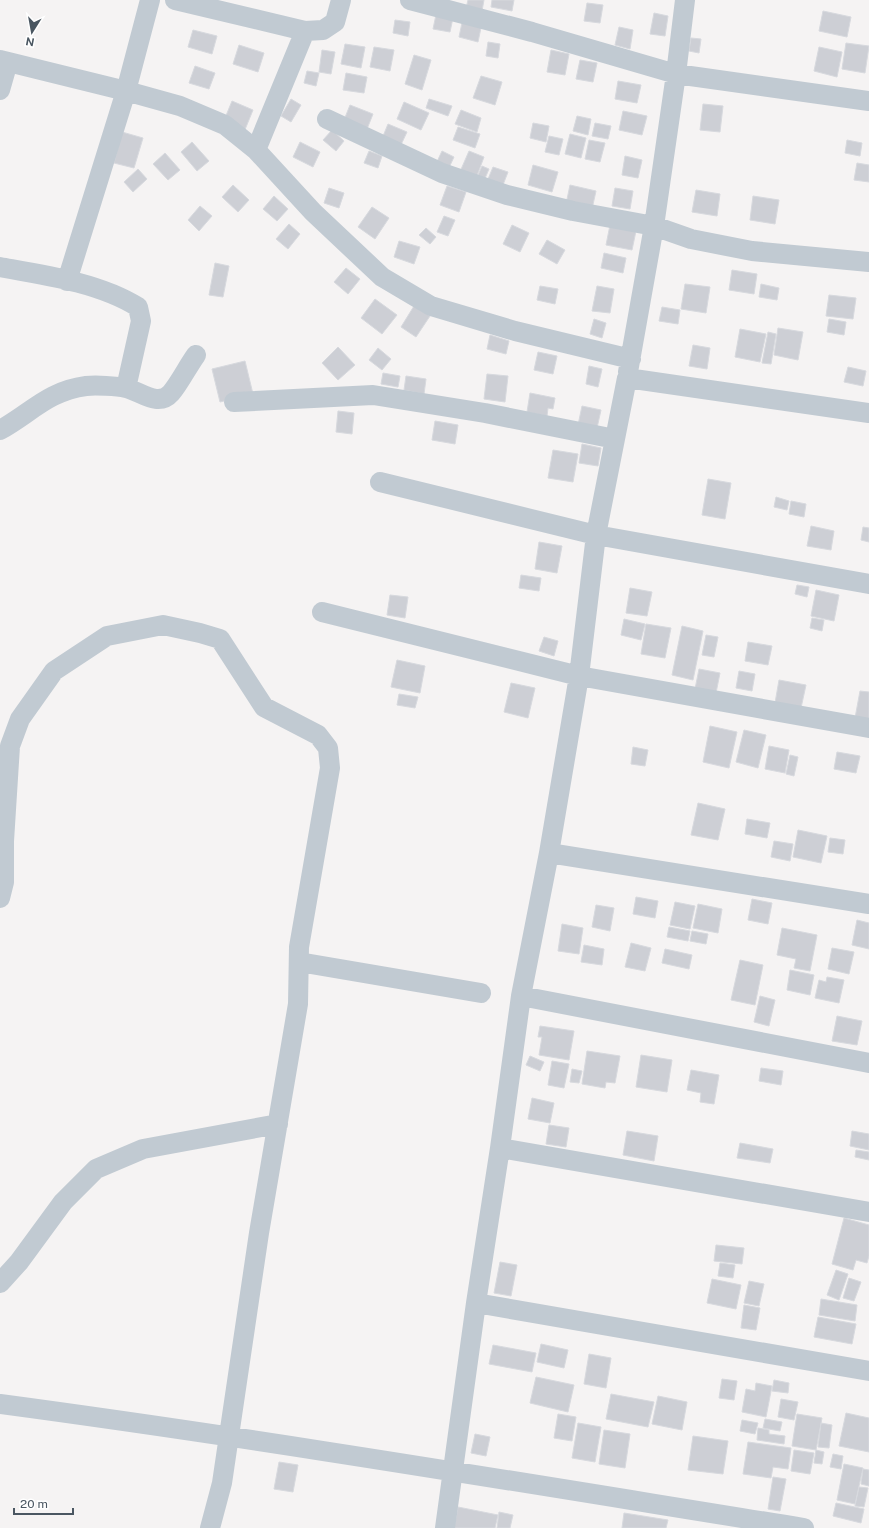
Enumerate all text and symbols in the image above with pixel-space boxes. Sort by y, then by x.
north arrow [12,12,52,52]
text: N [25,35,35,49]
scale bar [14,1490,73,1516]
text: 20 m [20,1497,48,1511]

